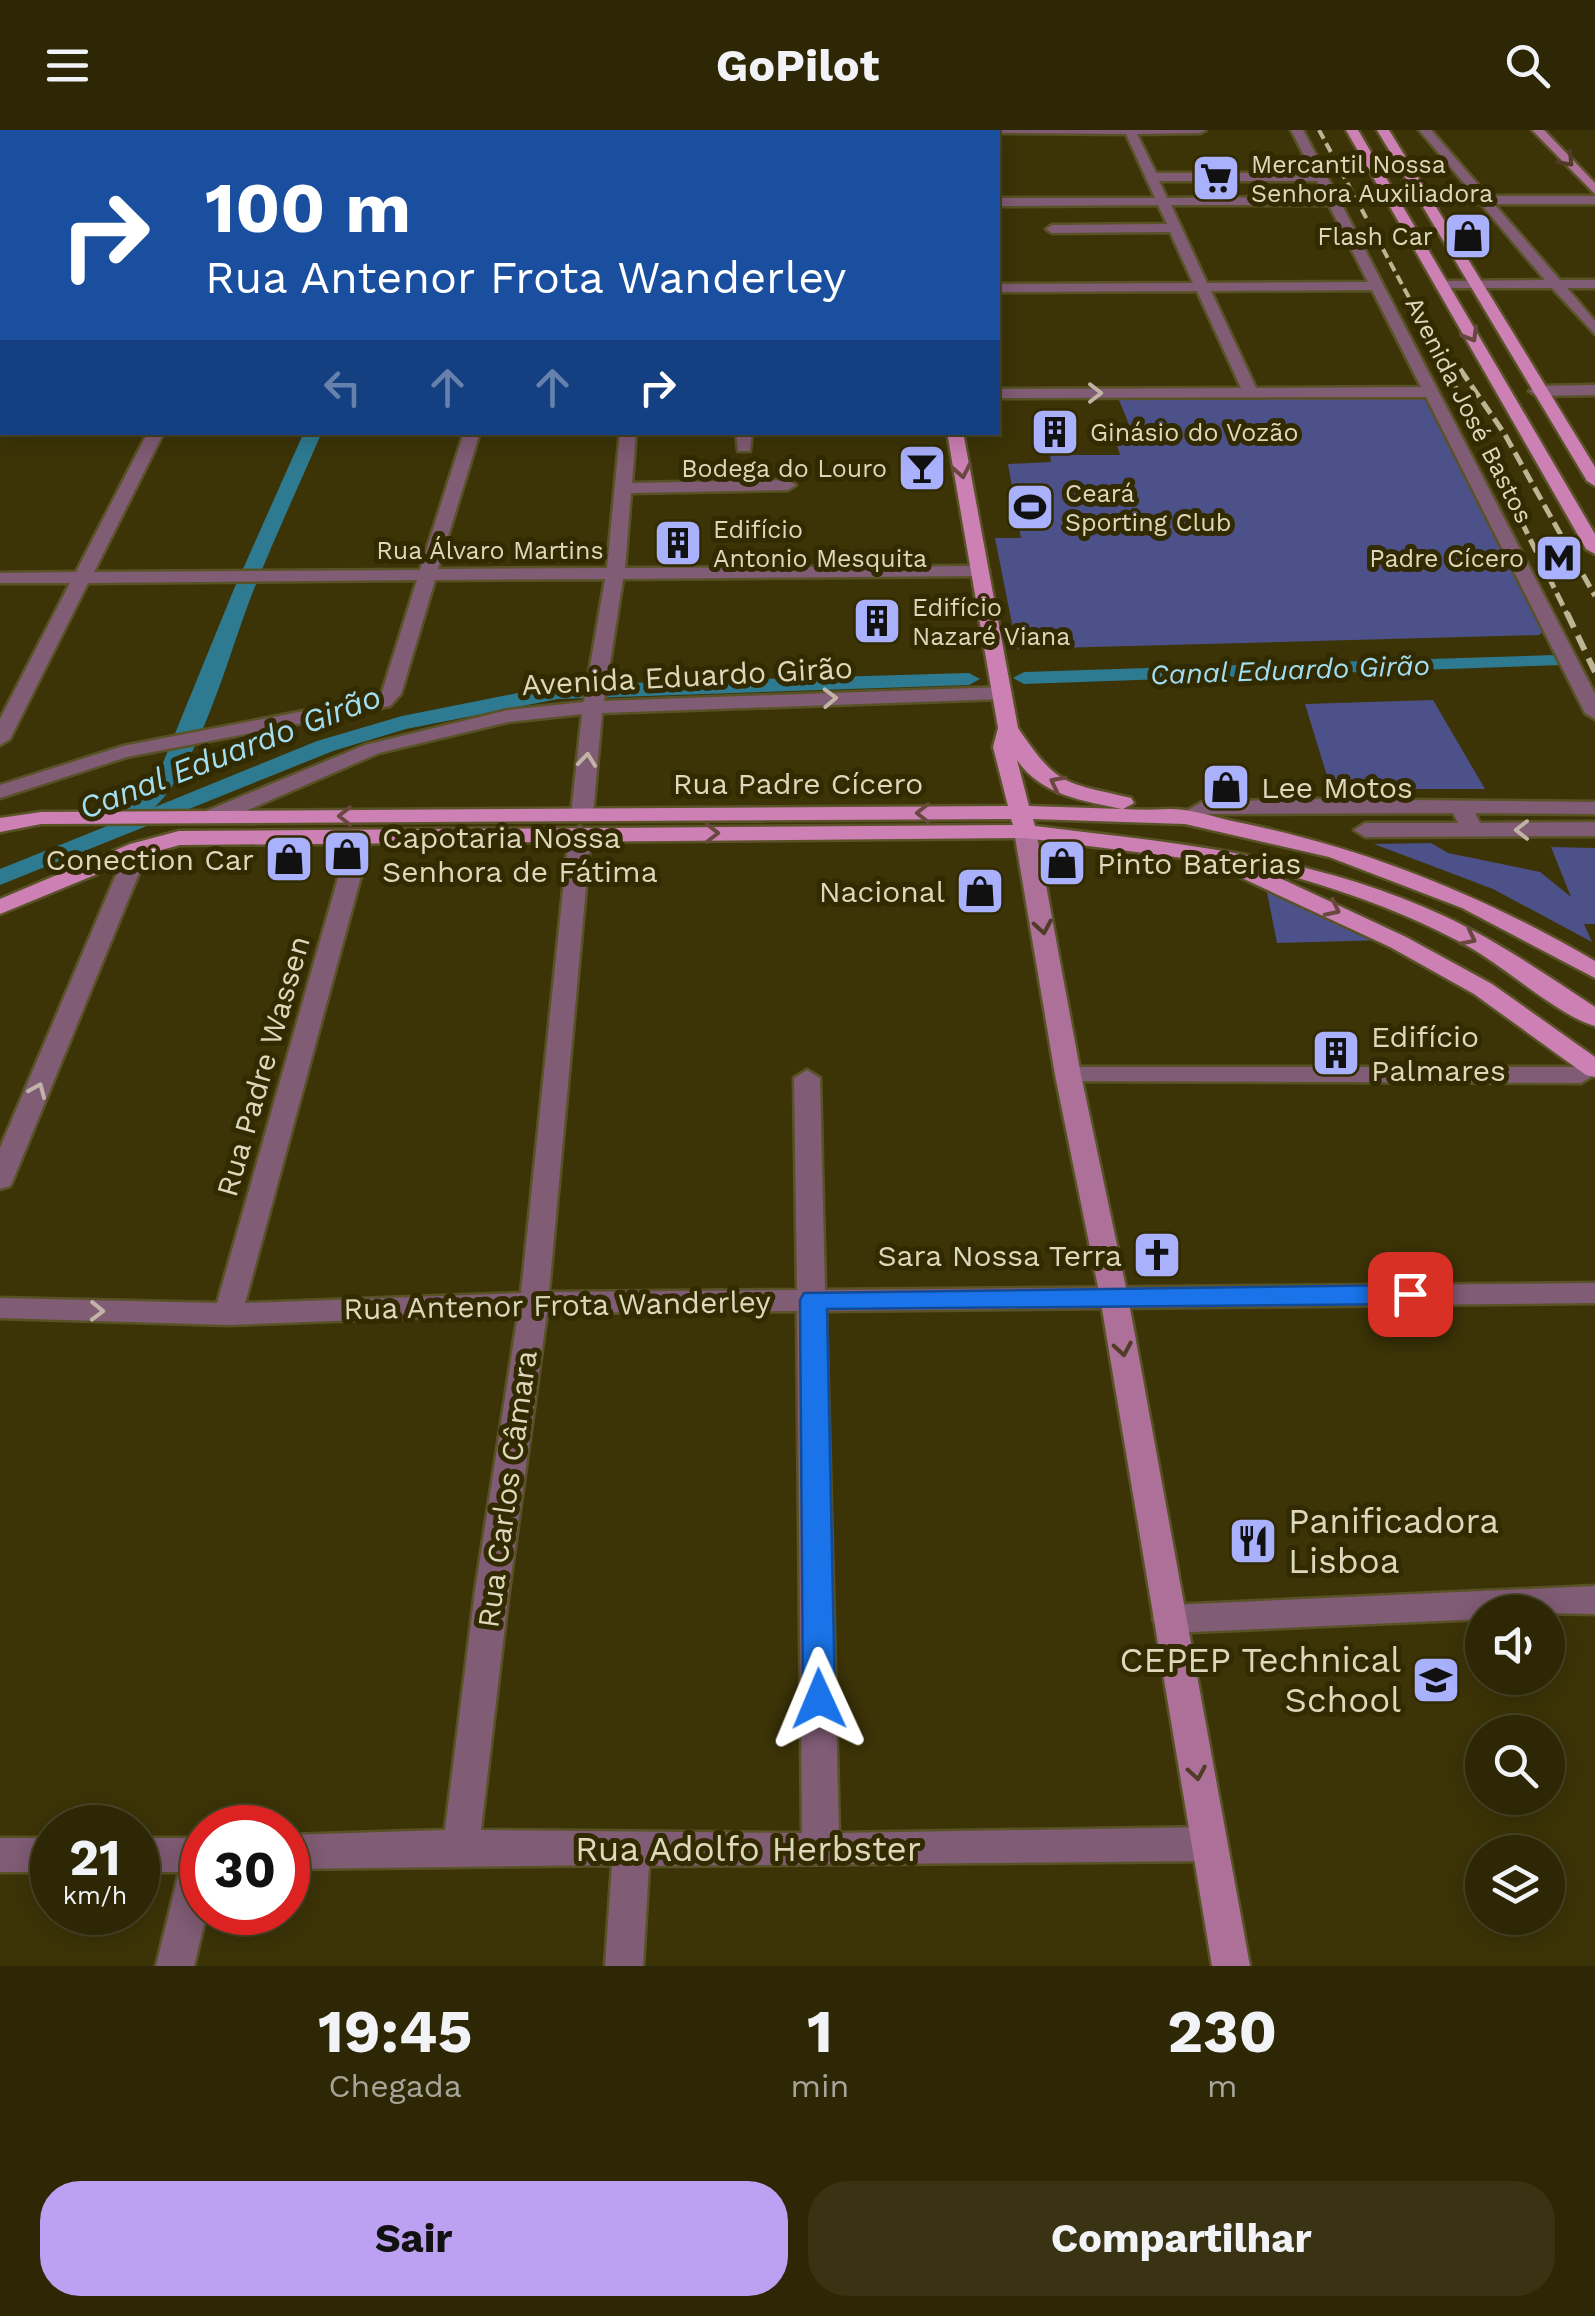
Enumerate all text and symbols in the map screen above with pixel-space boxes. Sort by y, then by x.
icon: menu [40,38,95,93]
icon: search [1500,38,1555,93]
text: GoPilot [716,39,879,92]
one-way arrow [1555,148,1573,167]
place label: Mercantil Nossa Senhora Auxiliadora [1251,150,1493,208]
supermarket icon: Mercantil Nossa Senhora Auxiliadora [1190,152,1242,204]
text: 100 m [205,167,411,249]
icon: right [40,170,170,300]
shop icon: Flash Car [1442,210,1494,262]
place label: Flash Car [1317,222,1433,251]
text: Rua Antenor Frota Wanderley [205,251,846,304]
street label: Avenida José Bastos [1399,292,1539,528]
one-way arrow [1459,325,1478,343]
icon: left [315,360,370,415]
icon: ahead [420,360,475,415]
icon: ahead [525,360,580,415]
icon: right [630,360,685,415]
one-way arrow [1088,382,1103,404]
building icon: Ginásio do Vozão [1029,406,1081,458]
place label: Ginásio do Vozão [1090,418,1298,447]
bar icon: Bodega do Louro [896,442,948,494]
place label: Bodega do Louro [681,454,887,483]
one-way arrow [951,463,972,479]
place label: Ceará Sporting Club [1065,479,1231,537]
sports icon: Ceará Sporting Club [1004,481,1056,533]
place label: Edifício Antonio Mesquita [713,515,927,573]
building icon: Edifício Antonio Mesquita [652,517,704,569]
metro station icon: Padre Cícero [1533,532,1585,584]
street label: Rua Álvaro Martins [376,536,604,565]
place label: Padre Cícero [1369,544,1524,573]
place label: Edifício Nazaré Viana [912,593,1070,651]
building icon: Edifício Nazaré Viana [851,595,903,647]
water label: Canal Eduardo Girão [1149,649,1431,691]
street label: Avenida Eduardo Girão [520,650,854,702]
water label: Canal Eduardo Girão [74,677,386,827]
one-way arrow [822,688,838,709]
one-way arrow [576,752,598,768]
shop icon: Lee Motos [1200,761,1252,813]
street label: Rua Padre Cícero [673,766,923,801]
place label: Lee Motos [1261,770,1413,805]
one-way arrow [1050,776,1068,795]
one-way arrow [914,802,930,824]
one-way arrow [336,805,352,826]
one-way arrow [1513,819,1529,840]
place label: Capotaria Nossa Senhora de Fátima [382,820,658,889]
one-way arrow [705,822,721,843]
shop icon: Capotaria Nossa Senhora de Fátima [321,828,373,880]
shop icon: Conection Car [263,833,315,885]
shop icon: Pinto Baterias [1036,837,1088,889]
place label: Conection Car [46,842,254,877]
place label: Pinto Baterias [1097,846,1301,881]
shop icon: Nacional [954,865,1006,917]
place label: Nacional [819,874,945,909]
one-way arrow [1323,897,1341,917]
one-way arrow [1032,919,1053,935]
one-way arrow [1459,926,1477,945]
street label: Rua Padre Wassen [209,932,317,1200]
place label: Edifício Palmares [1371,1019,1506,1088]
building icon: Edifício Palmares [1310,1027,1362,1079]
one-way arrow [26,1082,46,1100]
church icon: Sara Nossa Terra [1131,1229,1183,1281]
place label: Sara Nossa Terra [877,1238,1122,1273]
pin [1368,1252,1453,1337]
icon: arrive [1383,1267,1438,1322]
street label: Rua Antenor Frota Wanderley [343,1284,772,1326]
one-way arrow [90,1300,106,1322]
one-way arrow [1112,1341,1133,1357]
street label: Rua Carlos Câmara [470,1348,544,1630]
place label: Panificadora Lisboa [1288,1500,1499,1582]
restaurant icon: Panificadora Lisboa [1227,1515,1279,1567]
map controls [1465,1595,1565,1935]
button: sound [1465,1595,1565,1695]
place label: CEPEP Technical School [1120,1639,1401,1721]
position arrow [767,1647,871,1751]
school or university icon: CEPEP Technical School [1410,1654,1462,1706]
button: search [1465,1715,1565,1815]
one-way arrow [1186,1765,1207,1781]
speed limit sign: 30 [180,1805,310,1935]
text: 21 [69,1828,121,1887]
street label: Rua Adolfo Herbster [575,1828,921,1870]
button: layers [1465,1835,1565,1935]
text: km/h [63,1881,127,1910]
text: 19:45 [318,1996,473,2067]
text: 1 [807,1996,833,2067]
text: 230 [1167,1996,1277,2067]
text: Chegada [328,2067,462,2105]
text: min [790,2067,849,2105]
text: m [1207,2067,1237,2105]
button: Sair [40,2181,788,2296]
button: Compartilhar [808,2181,1555,2296]

